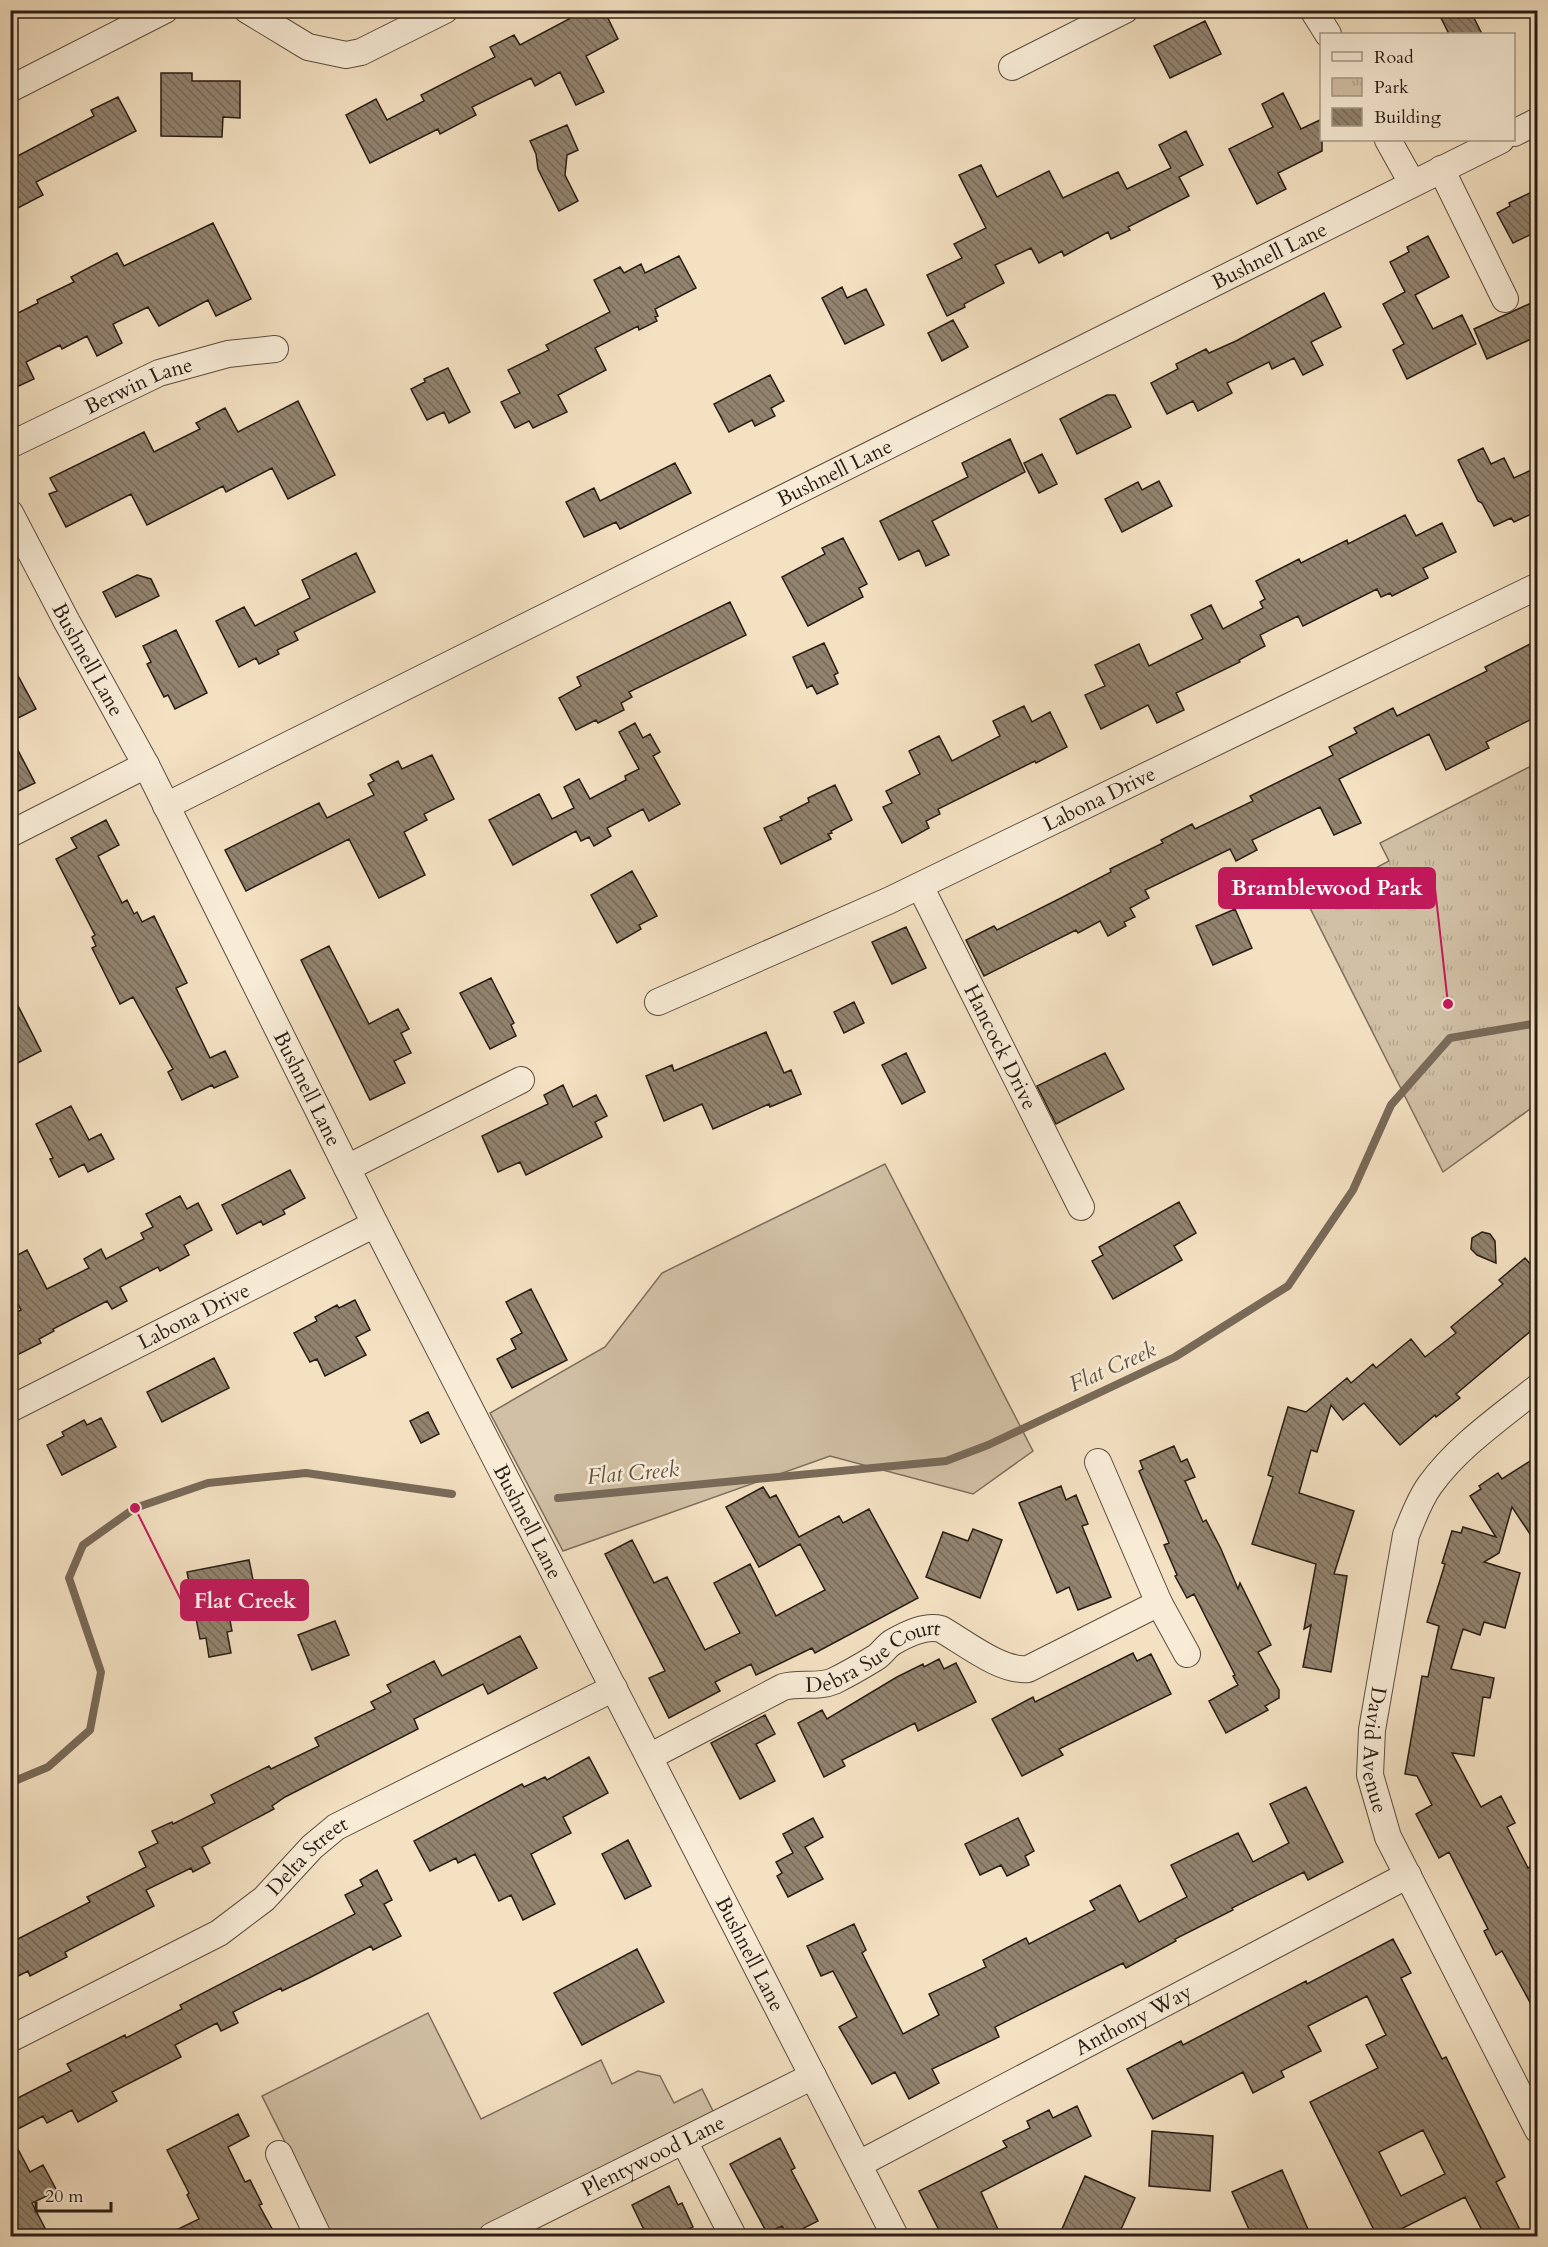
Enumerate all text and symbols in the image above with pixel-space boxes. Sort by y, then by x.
legend [1320,33,1515,141]
text: Road [1374,45,1414,70]
text: Park [1374,75,1409,100]
text: Building [1374,105,1442,130]
street label: Bushnell Lane [1207,215,1332,297]
street label: Berwin Lane [80,350,196,422]
street label: Bushnell Lane [772,432,897,514]
street label: Bushnell Lane [45,598,130,722]
street label: Labona Drive [1038,759,1161,839]
callout: Bramblewood Park [1219,868,1435,908]
text: Bramblewood Park [1231,873,1423,903]
street label: Hancock Drive [957,979,1044,1115]
street label: Bushnell Lane [266,1026,348,1151]
street label: Labona Drive [133,1276,255,1357]
water label: Flat Creek [1064,1334,1161,1399]
water label: Flat Creek [586,1454,680,1492]
street label: Bushnell Lane [486,1459,569,1584]
callout: Flat Creek [181,1580,308,1620]
text: Flat Creek [194,1586,297,1616]
street label: Debra Sue Court [805,1614,943,1700]
street label: David Avenue [1355,1684,1394,1817]
street label: Delta Street [260,1809,353,1902]
street label: Bushnell Lane [708,1892,791,2017]
street label: Anthony Way [1070,1977,1197,2063]
street label: Plentywood Lane [577,2108,730,2204]
scale bar [36,2175,111,2213]
text: 20 m [45,2184,84,2209]

